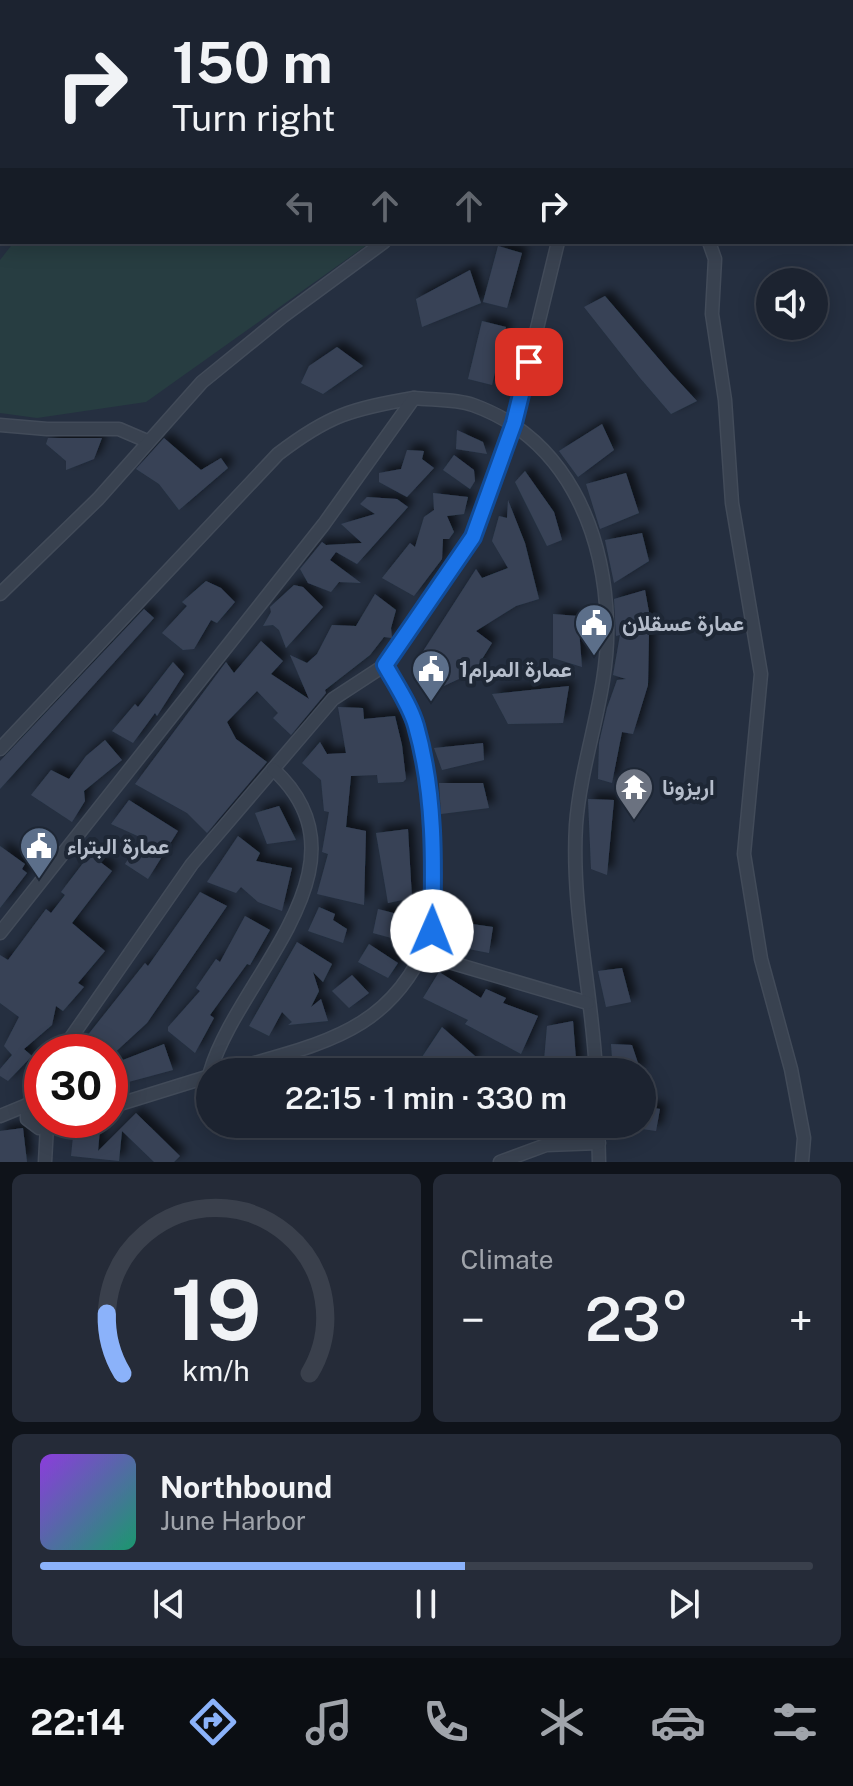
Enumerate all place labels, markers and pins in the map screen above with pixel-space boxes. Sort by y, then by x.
pin [495,328,563,396]
public building icon: عمارة عسقلان [573,602,615,657]
place label: عمارة عسقلان [622,610,744,637]
public building icon: عمارة المرام1 [410,648,452,703]
place label: عمارة المرام1 [459,656,572,684]
temple icon: اريزونا [613,766,655,821]
place label: اريزونا [662,774,715,801]
public building icon: عمارة البتراء [18,825,60,880]
place label: عمارة البتراء [67,833,169,860]

